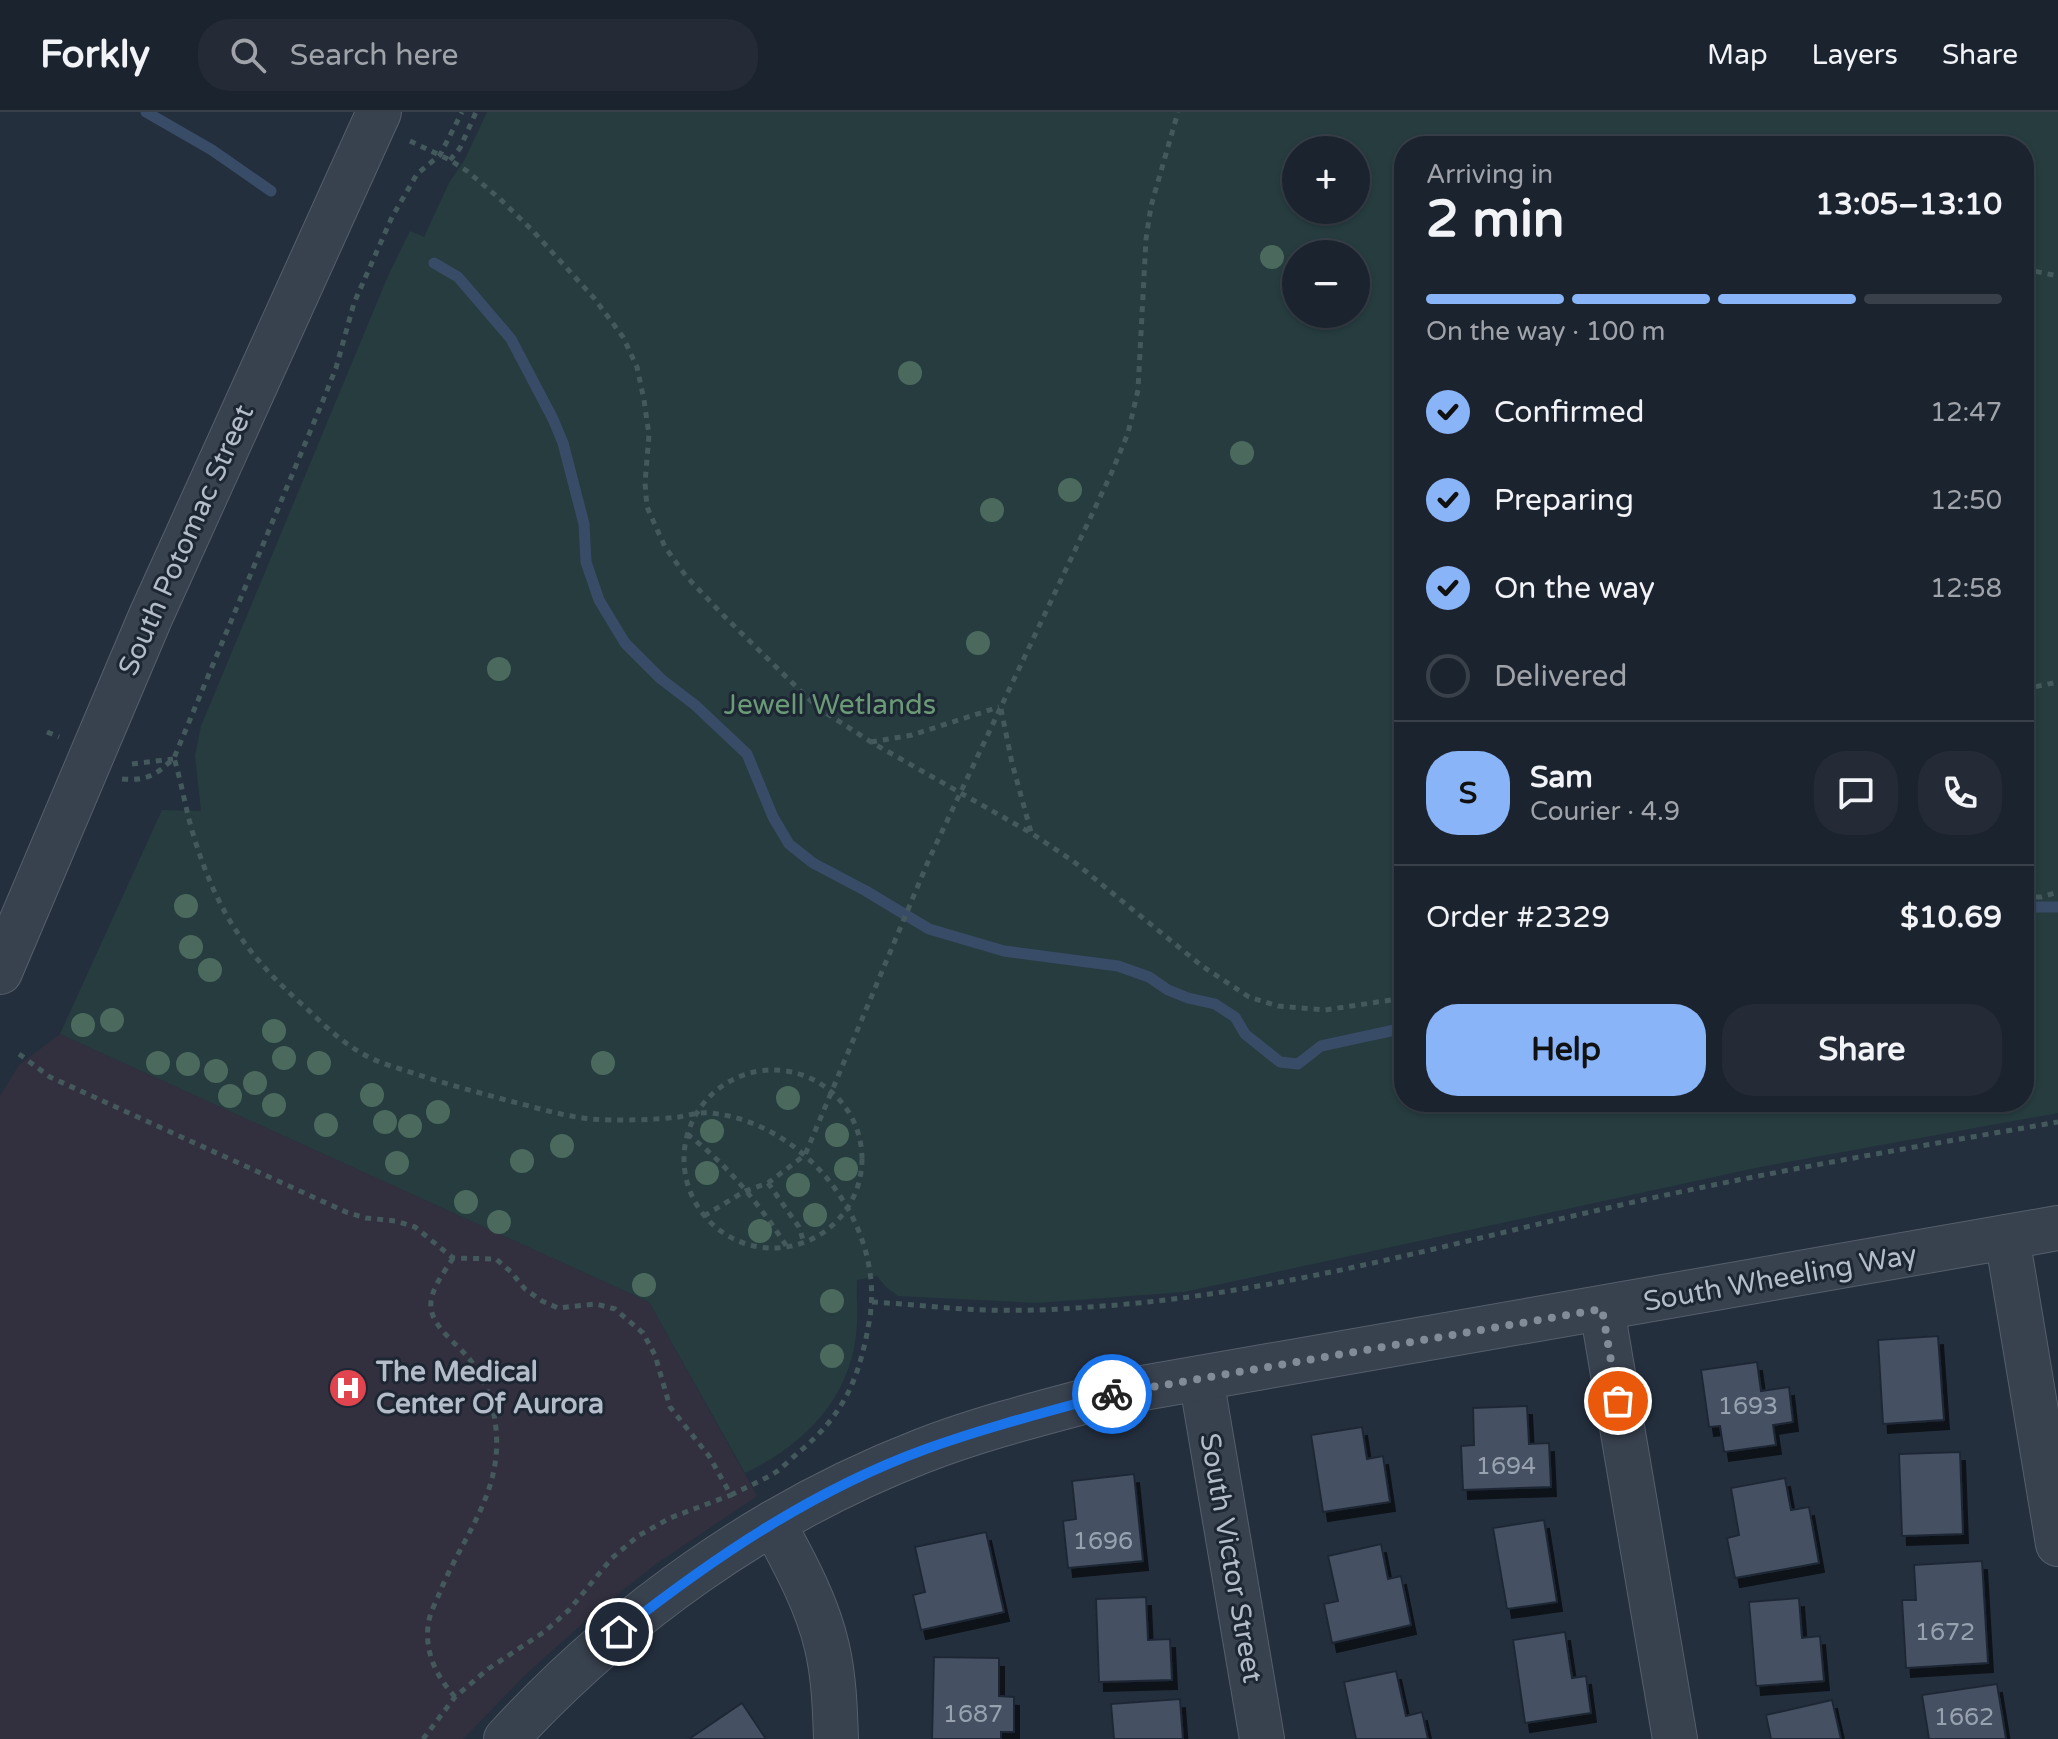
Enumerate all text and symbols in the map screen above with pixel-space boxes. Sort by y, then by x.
search box [198,19,758,91]
text: Forkly [40,32,150,78]
icon: search [226,33,270,77]
text: Search here [290,37,459,74]
text: Map [1707,38,1768,72]
text: Layers [1812,38,1898,72]
text: Share [1942,38,2018,72]
map controls [1282,136,1370,328]
button: + [1282,136,1370,224]
text: Arriving in [1426,159,1553,190]
text: 13:05–13:10 [1815,186,2002,223]
text: 2 min [1426,188,1565,251]
button: − [1282,240,1370,328]
text: On the way · 100 m [1426,316,1665,347]
icon: check [1426,390,1470,434]
text: Confirmed [1494,394,1645,431]
text: 12:47 [1930,397,2002,428]
street label: South Potomac Street [111,399,261,681]
icon: check [1426,478,1470,522]
text: Preparing [1494,482,1634,519]
text: 12:50 [1930,485,2002,516]
icon: check [1426,566,1470,610]
text: On the way [1494,570,1655,607]
text: 12:58 [1930,573,2002,604]
text: Delivered [1494,658,1628,695]
park label: Jewell Wetlands [724,688,936,722]
button: chat [1814,751,1898,835]
button: phone [1918,751,2002,835]
text: Sam [1530,759,1593,796]
text: S [1459,775,1477,812]
text: Courier · 4.9 [1530,796,1680,827]
text: Order #2329 [1426,899,1610,936]
text: $10.69 [1900,899,2002,936]
button: Help [1426,1004,1706,1096]
button: Share [1722,1004,2002,1096]
street label: South Wheeling Way [1641,1237,1919,1319]
courier [1072,1354,1152,1434]
place label: The Medical Center Of Aurora [375,1355,604,1421]
hospital icon: The Medical Center Of Aurora [327,1367,369,1409]
pin [1584,1367,1652,1435]
icon: bike [1090,1372,1134,1416]
icon: bag [1596,1379,1640,1423]
house number: 1693 [1718,1392,1778,1421]
street label: South Victor Street [1192,1430,1270,1686]
house number: 1694 [1476,1452,1536,1481]
house number: 1696 [1073,1527,1133,1556]
pin [585,1598,653,1666]
icon: home [597,1610,641,1654]
house number: 1672 [1915,1618,1975,1647]
house number: 1687 [943,1700,1003,1729]
house number: 1662 [1934,1703,1994,1732]

